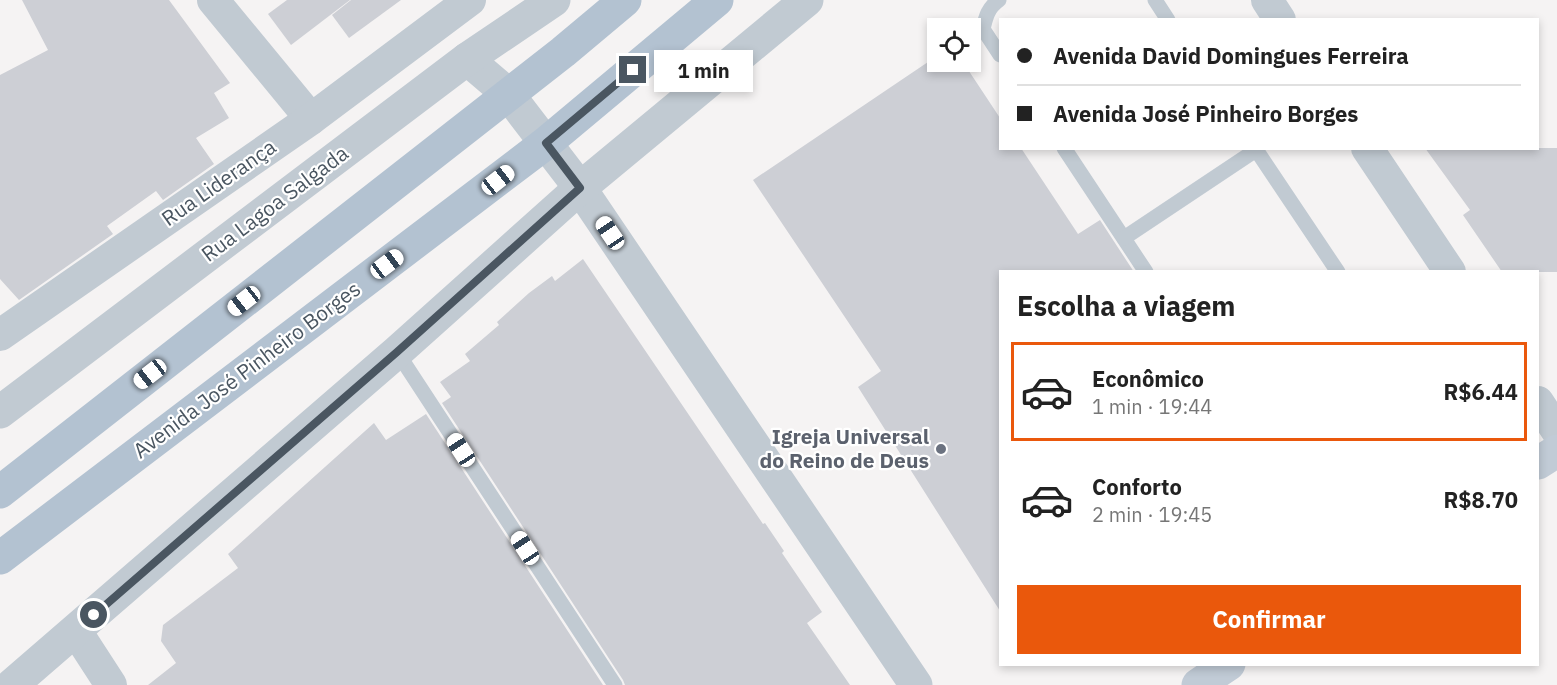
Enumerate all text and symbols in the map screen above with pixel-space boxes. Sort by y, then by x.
map controls [927,18,981,72]
button: locate [927,18,981,72]
text: Avenida David Domingues Ferreira [1053,41,1409,70]
callout: 1 min [654,49,753,91]
route end [619,56,646,83]
text: 1 min [677,57,730,84]
text: Avenida José Pinheiro Borges [1053,99,1358,128]
street label: Rua Liderança [156,132,281,232]
street label: Rua Lagoa Salgada [195,139,353,268]
car [478,162,518,198]
car [592,213,628,253]
car [367,246,407,282]
street label: Avenida José Pinheiro Borges [127,274,366,464]
car [224,283,264,319]
text: Escolha a viagem [1017,288,1235,323]
car [130,356,170,392]
text: Econômico [1092,364,1204,393]
icon: car [1020,365,1074,419]
text: R$6.44 [1444,377,1518,406]
text: 1 min · 19:44 [1092,393,1212,420]
place label: Igreja Universal do Reino de Deus [759,422,929,474]
car [444,430,478,470]
marker: Igreja Universal do Reino de Deus [934,442,948,456]
text: Conforto [1092,472,1182,501]
icon: car [1020,473,1074,527]
text: R$8.70 [1444,485,1518,514]
text: 2 min · 19:45 [1092,501,1212,528]
car [508,528,542,568]
button: Confirmar [1017,585,1521,654]
route start [80,601,107,628]

